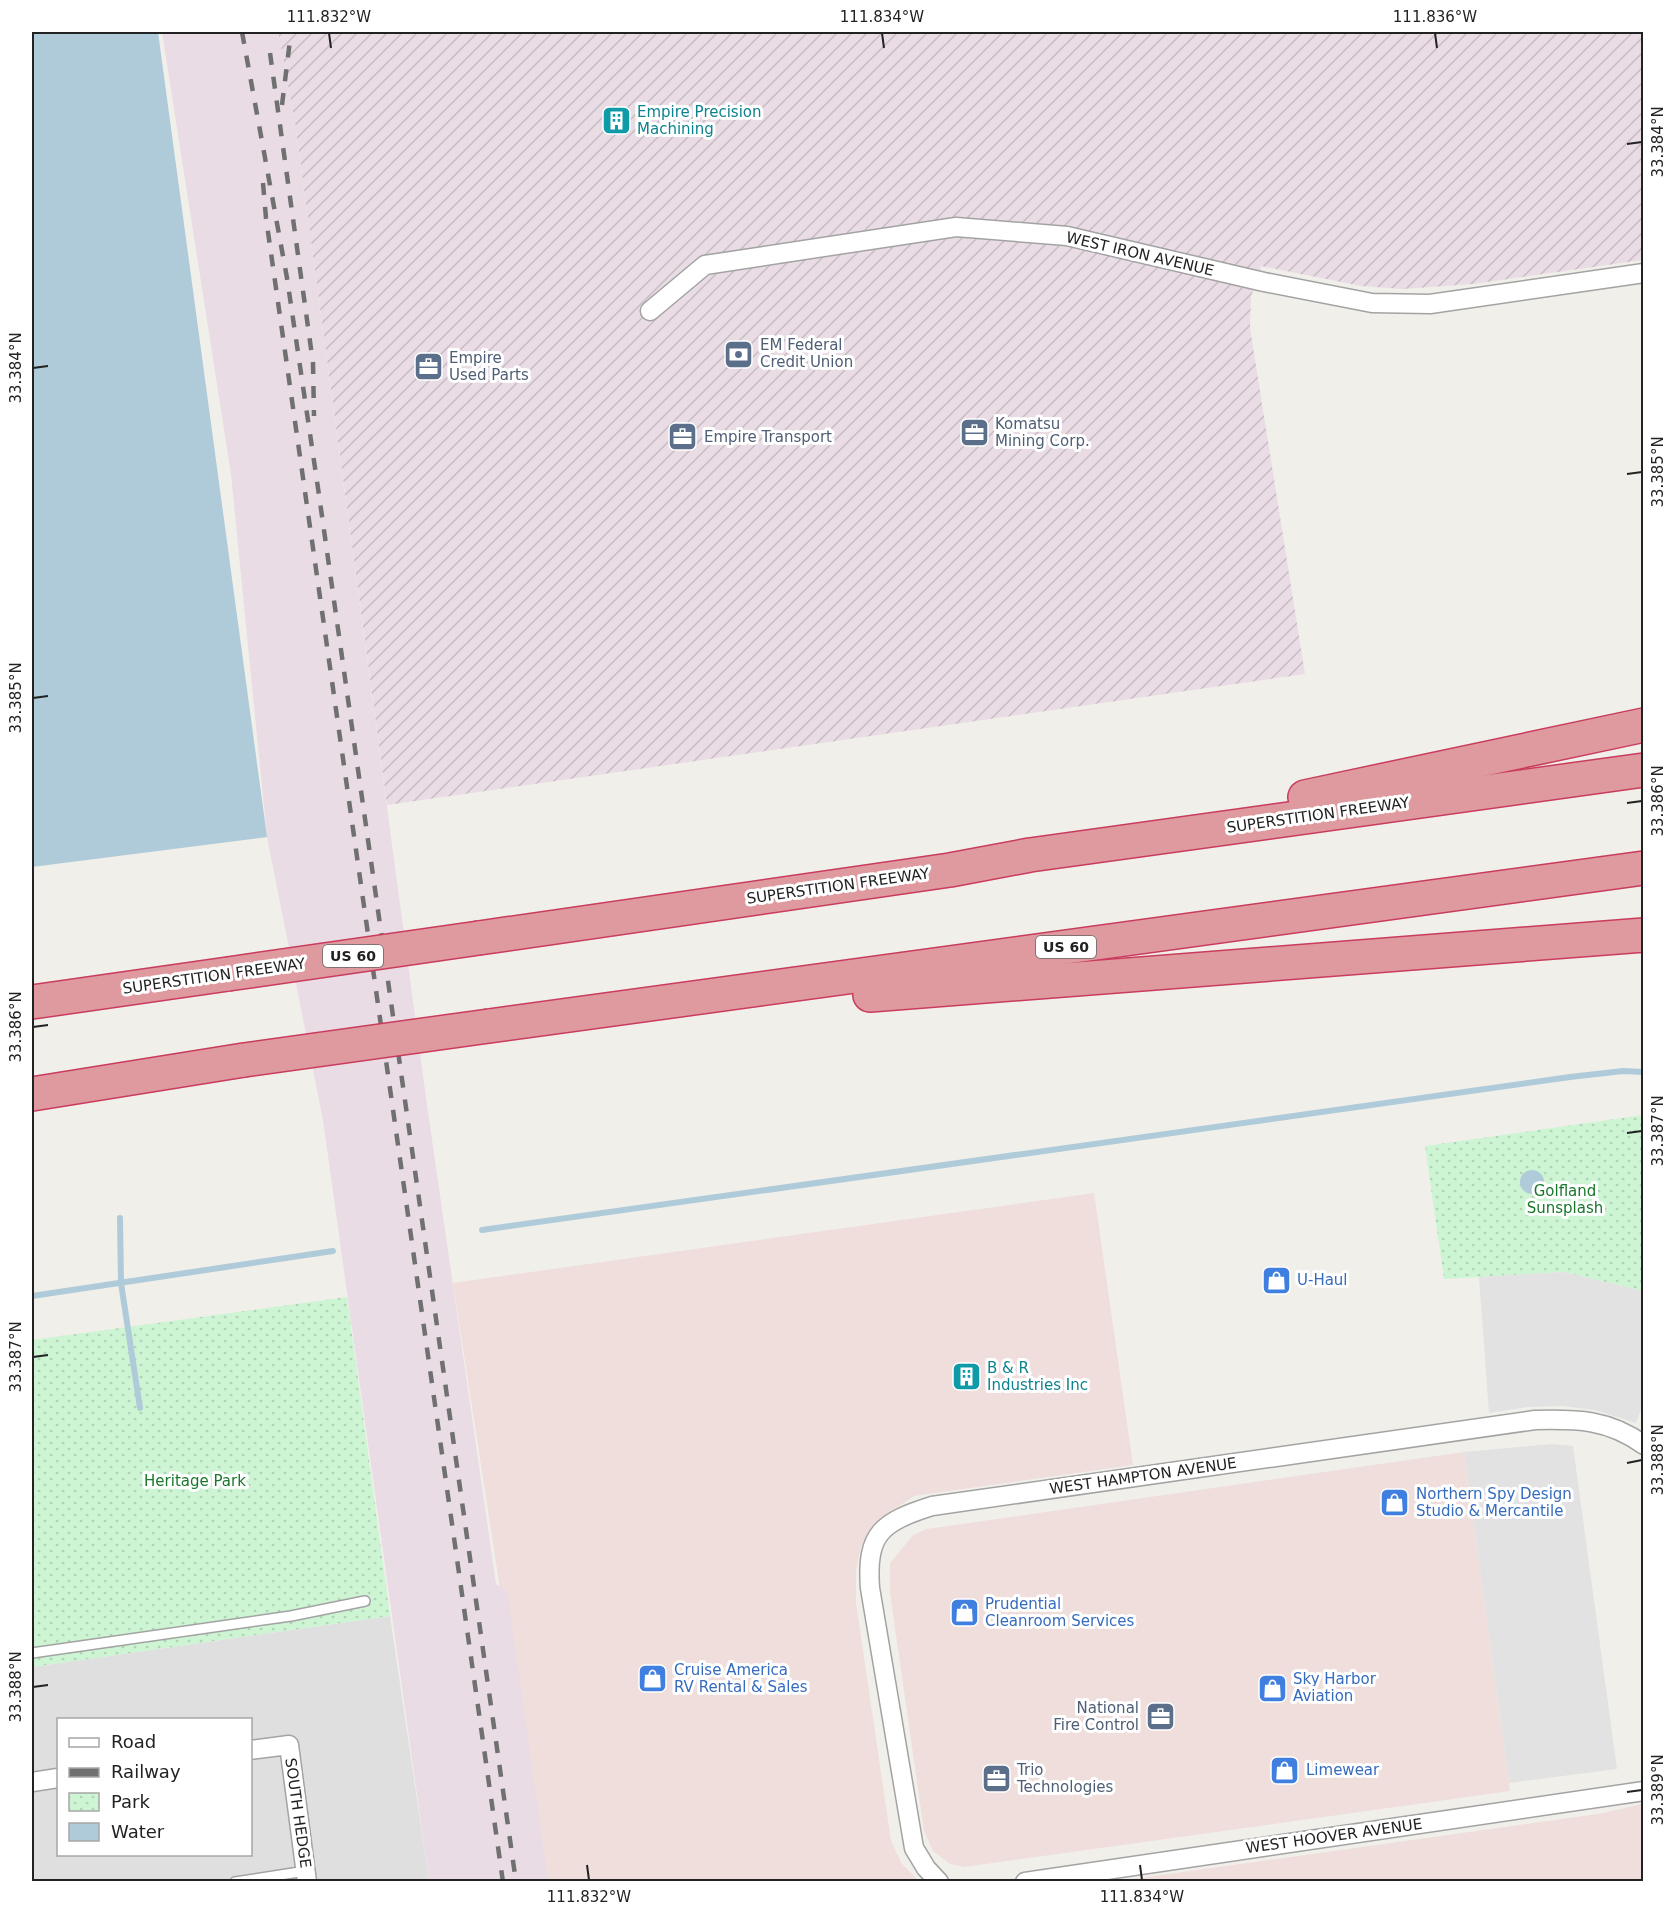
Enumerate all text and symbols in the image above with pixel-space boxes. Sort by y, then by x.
text: 111.832°W [287,8,371,26]
text: 111.834°W [840,8,924,26]
text: 111.836°W [1393,8,1477,26]
place label: Empire Precision Machining [637,103,762,138]
building icon: Empire Precision Machining [600,105,632,137]
text: 33.384°N [1649,106,1667,178]
street label: WEST IRON AVENUE [1064,228,1216,280]
text: 33.384°N [7,332,25,404]
place label: EM Federal Credit Union [760,336,853,371]
bank icon: EM Federal Credit Union [723,338,755,370]
place label: Empire Used Parts [449,349,529,384]
office icon: Empire Used Parts [412,351,444,383]
place label: Komatsu Mining Corp. [995,415,1090,450]
office icon: Komatsu Mining Corp. [958,417,990,449]
office icon: Empire Transport [667,421,699,453]
place label: Empire Transport [704,428,832,446]
text: 33.385°N [1649,436,1667,508]
text: 33.385°N [7,662,25,734]
text: 33.386°N [1649,765,1667,837]
street label: SUPERSTITION FREEWAY [1226,793,1411,837]
street label: SUPERSTITION FREEWAY [746,864,931,908]
road number: US 60 [1036,936,1096,958]
road number: US 60 [323,945,383,967]
street label: SUPERSTITION FREEWAY [122,954,307,998]
text: 33.386°N [7,991,25,1063]
text: 33.387°N [1649,1095,1667,1167]
park label: Golfland Sunsplash [1527,1182,1603,1217]
shop icon: U-Haul [1260,1264,1292,1296]
place label: U-Haul [1297,1271,1348,1289]
text: 33.387°N [7,1321,25,1393]
place label: B & R Industries Inc [987,1359,1088,1394]
building icon: B & R Industries Inc [950,1361,982,1393]
text: 33.388°N [1649,1424,1667,1496]
street label: WEST HAMPTON AVENUE [1048,1454,1238,1498]
park label: Heritage Park [144,1472,246,1490]
place label: Northern Spy Design Studio & Mercantile [1416,1485,1572,1520]
shop icon: Northern Spy Design Studio & Mercantile [1379,1487,1411,1519]
place label: Prudential Cleanroom Services [985,1595,1135,1630]
shop icon: Prudential Cleanroom Services [948,1597,980,1629]
text: 33.388°N [7,1651,25,1723]
place label: Cruise America RV Rental & Sales [674,1661,808,1696]
shop icon: Cruise America RV Rental & Sales [637,1663,669,1695]
place label: Sky Harbor Aviation [1293,1670,1377,1705]
shop icon: Sky Harbor Aviation [1256,1672,1288,1704]
place label: National Fire Control [1053,1699,1139,1734]
office icon: National Fire Control [1144,1701,1176,1733]
legend [57,1718,252,1856]
text: Road [111,1731,156,1752]
shop icon: Limewear [1269,1754,1301,1786]
text: 33.389°N [1649,1754,1667,1826]
street label: SOUTH HEDGE [281,1757,315,1869]
text: Railway [111,1761,181,1782]
place label: Trio Technologies [1016,1761,1114,1796]
place label: Limewear [1306,1761,1380,1779]
office icon: Trio Technologies [980,1763,1012,1795]
text: Park [111,1791,150,1812]
street label: WEST HOOVER AVENUE [1245,1815,1423,1857]
text: Water [111,1821,165,1842]
text: 111.832°W [547,1888,631,1906]
text: 111.834°W [1100,1888,1184,1906]

